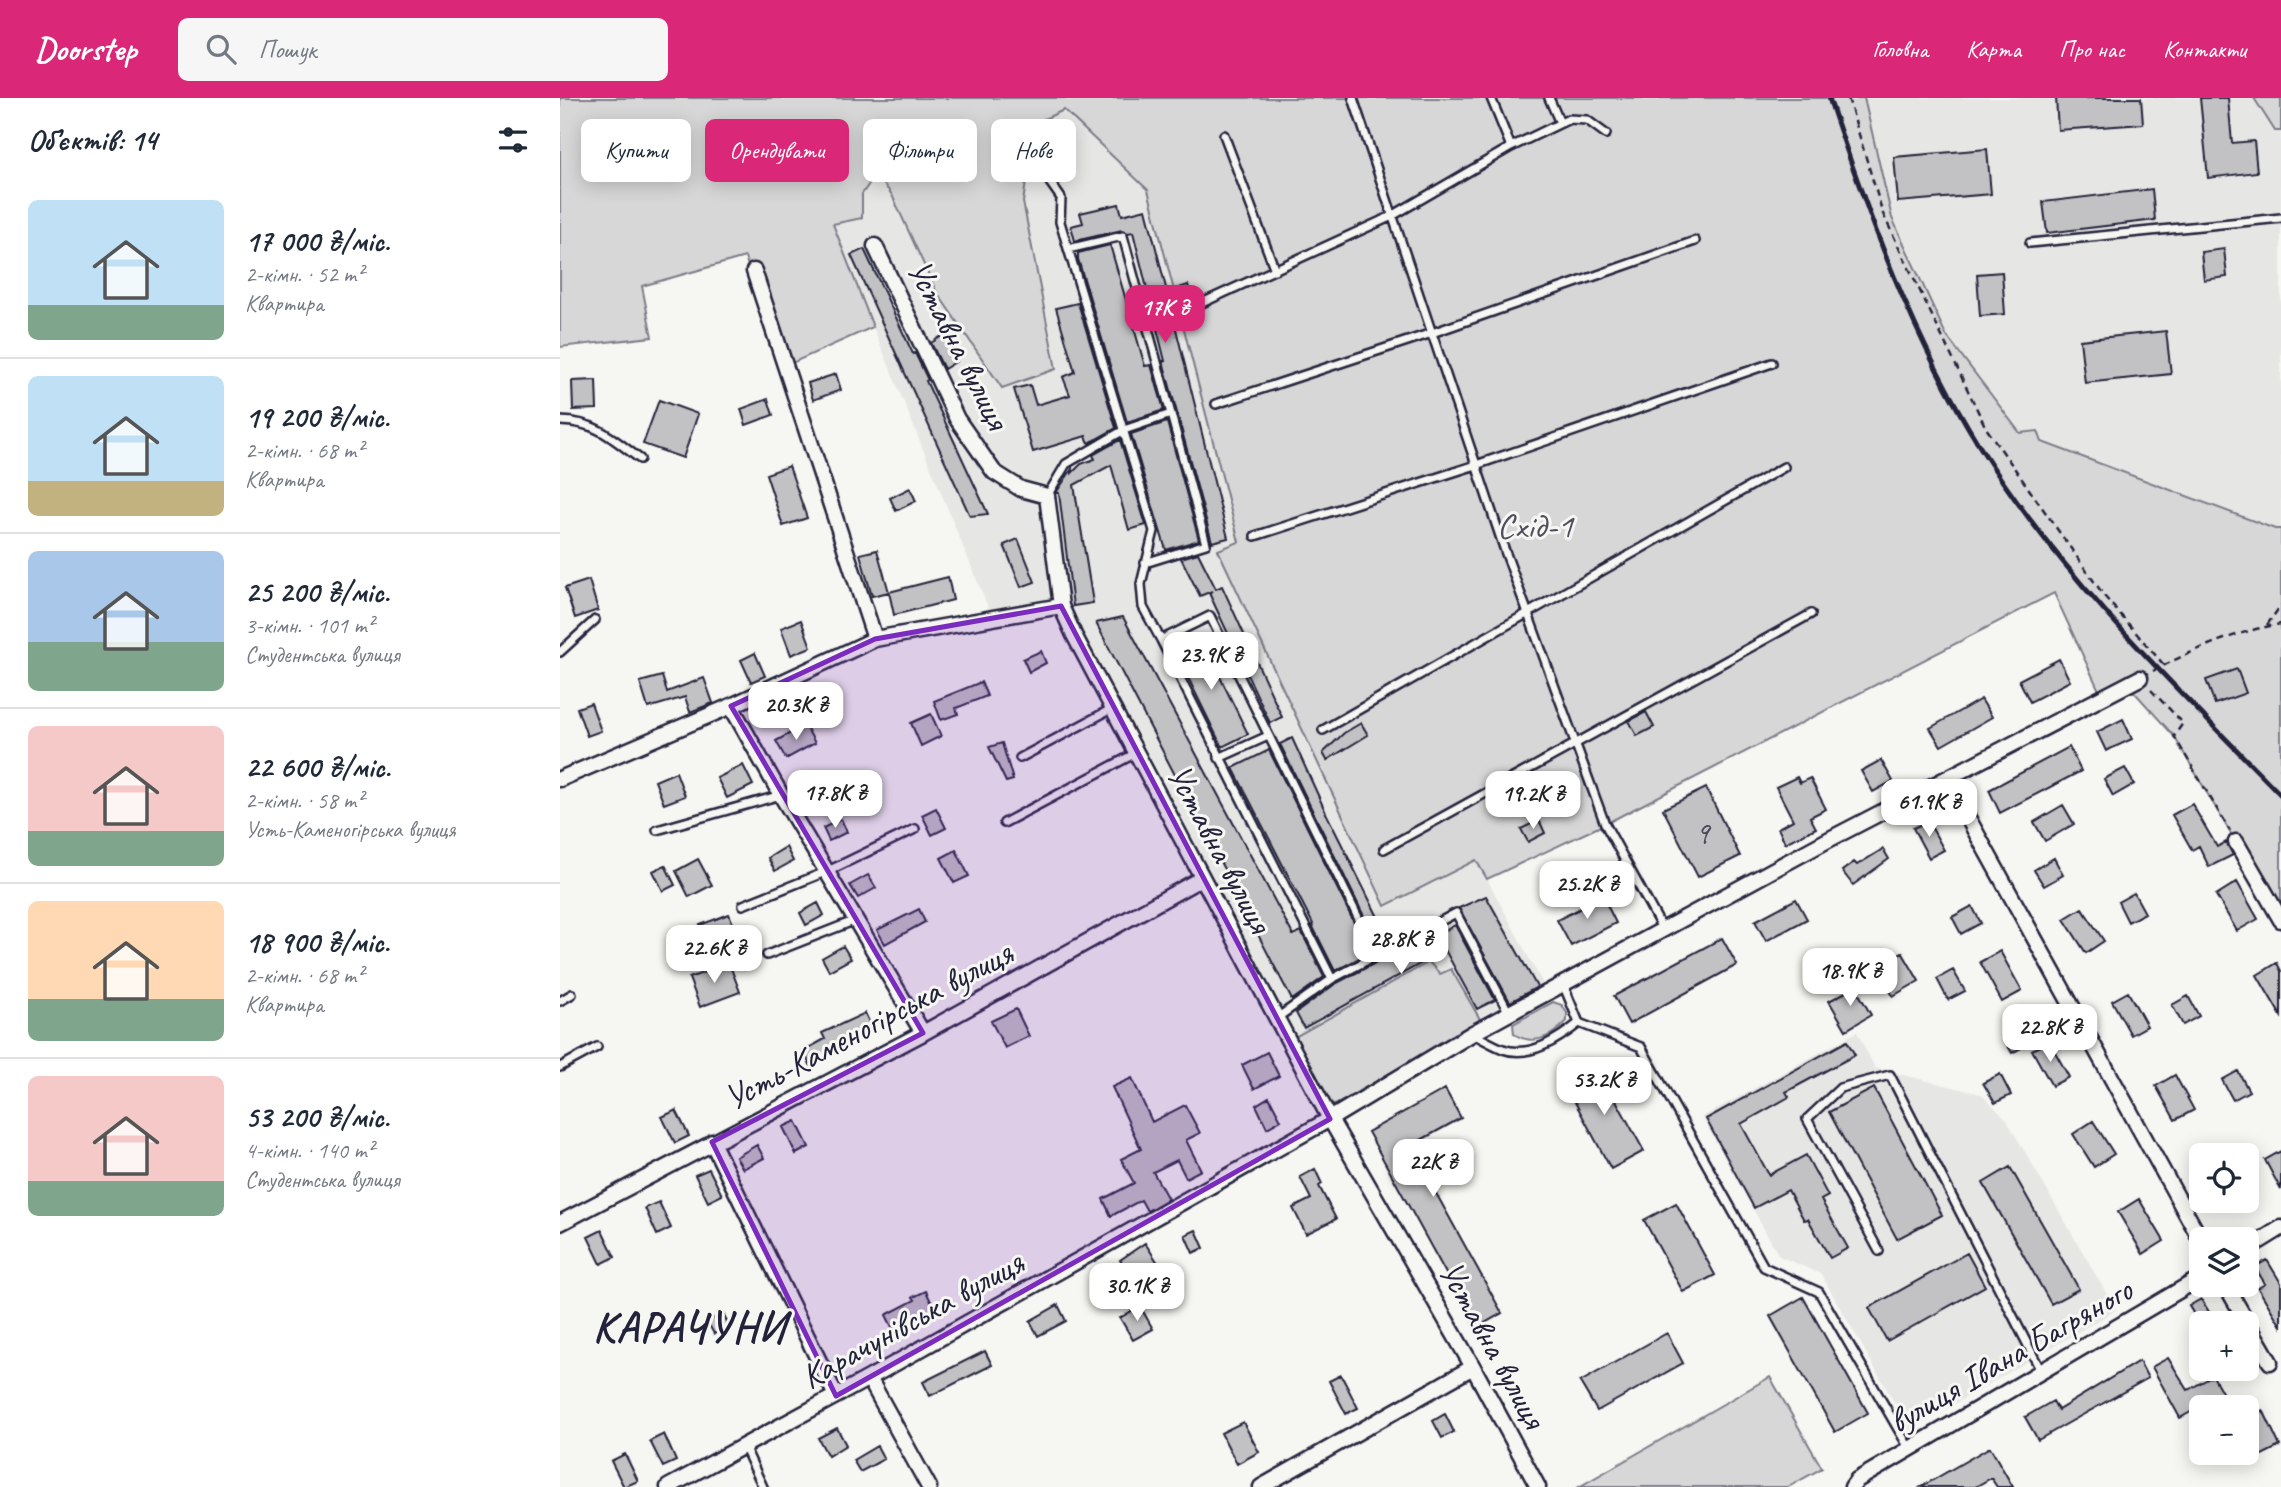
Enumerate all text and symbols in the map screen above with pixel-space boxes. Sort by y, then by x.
search box [178,18,668,81]
text: Doorstep [35,28,136,70]
icon: search [202,30,240,68]
text: Пошук [258,33,317,66]
text: Головна [1872,34,1928,64]
text: Карта [1966,34,2021,64]
text: Про нас [2059,34,2125,64]
text: Контакти [2163,34,2246,64]
chip: Купити [581,119,691,182]
chip: Орендувати [705,119,849,182]
chip: Фільтри [863,119,977,182]
chip: Нове [991,119,1076,182]
text: Об’єктів: 14 [28,121,157,159]
icon: filters [494,121,532,159]
text: 17 000 ₴/міс. [245,222,390,260]
icon: home [84,228,168,312]
street label: Уставна вулиця [897,252,1021,438]
text: 2-кімн. · 52 m² [245,260,363,289]
pin: 17K ₴ [1116,286,1214,345]
text: Квартира [245,289,323,318]
text: 17K ₴ [1141,293,1189,322]
text: 19 200 ₴/міс. [245,398,389,436]
icon: home [84,404,168,488]
text: 2-кімн. · 68 m² [245,436,363,465]
text: Квартира [245,465,323,494]
park label: Схід-1 [1497,503,1575,548]
text: 25 200 ₴/міс. [245,573,389,611]
icon: home [84,579,168,663]
text: 3-кімн. · 101 m² [245,611,374,640]
pin: 23.9K ₴ [1146,632,1276,692]
text: Студентська вулиця [245,640,400,669]
text: 23.9K ₴ [1179,640,1243,669]
pin: 20.3K ₴ [731,682,861,742]
text: 20.3K ₴ [764,690,828,719]
text: 22 600 ₴/міс. [245,748,390,786]
icon: home [84,754,168,838]
street label: Уставна вулиця [1157,757,1284,942]
pin: 17.8K ₴ [770,770,900,830]
pin: 19.2K ₴ [1468,772,1598,831]
text: 17.8K ₴ [803,778,867,807]
text: 19.2K ₴ [1501,779,1565,808]
pin: 61.9K ₴ [1864,780,1994,839]
text: 2-кімн. · 58 m² [245,786,363,815]
text: 61.9K ₴ [1897,787,1961,816]
house number: 9 [1695,812,1712,853]
text: Усть-Каменогірська вулиця [245,815,456,844]
pin: 25.2K ₴ [1522,862,1652,921]
text: 25.2K ₴ [1555,869,1619,898]
pin: 28.8K ₴ [1336,916,1466,976]
text: 18 900 ₴/міс. [245,923,389,961]
text: 28.8K ₴ [1369,924,1433,953]
pin: 22.6K ₴ [649,926,779,985]
icon: home [84,929,168,1013]
street label: Усть-Каменогірська вулиця [716,930,1021,1121]
text: 22.6K ₴ [682,933,746,962]
pin: 18.9K ₴ [1785,948,1915,1008]
text: 18.9K ₴ [1818,956,1882,985]
text: 2-кімн. · 68 m² [245,961,363,990]
text: Квартира [245,990,323,1019]
pin: 22.8K ₴ [1985,1004,2115,1064]
text: 22.8K ₴ [2018,1012,2082,1041]
pin: 53.2K ₴ [1539,1058,1669,1117]
text: 53.2K ₴ [1572,1065,1636,1094]
text: 53 200 ₴/міс. [245,1098,389,1136]
icon: home [84,1104,168,1188]
text: 4-кімн. · 140 m² [245,1136,374,1165]
pin: 22K ₴ [1384,1140,1482,1199]
map controls [2189,1143,2259,1465]
button: locate [2189,1143,2259,1213]
text: 22K ₴ [1409,1147,1457,1176]
text: Студентська вулиця [245,1165,400,1194]
button: layers [2189,1227,2259,1297]
street label: Карачунівська вулиця [793,1239,1033,1399]
street label: Уставна вулиця [1428,1253,1558,1437]
pin: 30.1K ₴ [1072,1264,1202,1323]
street label: вулиця Івана Багряного [1880,1267,2142,1443]
text: 30.1K ₴ [1105,1271,1169,1300]
district label: КАРАЧУНИ [593,1301,793,1354]
button: + [2189,1311,2259,1381]
button: − [2189,1395,2259,1465]

